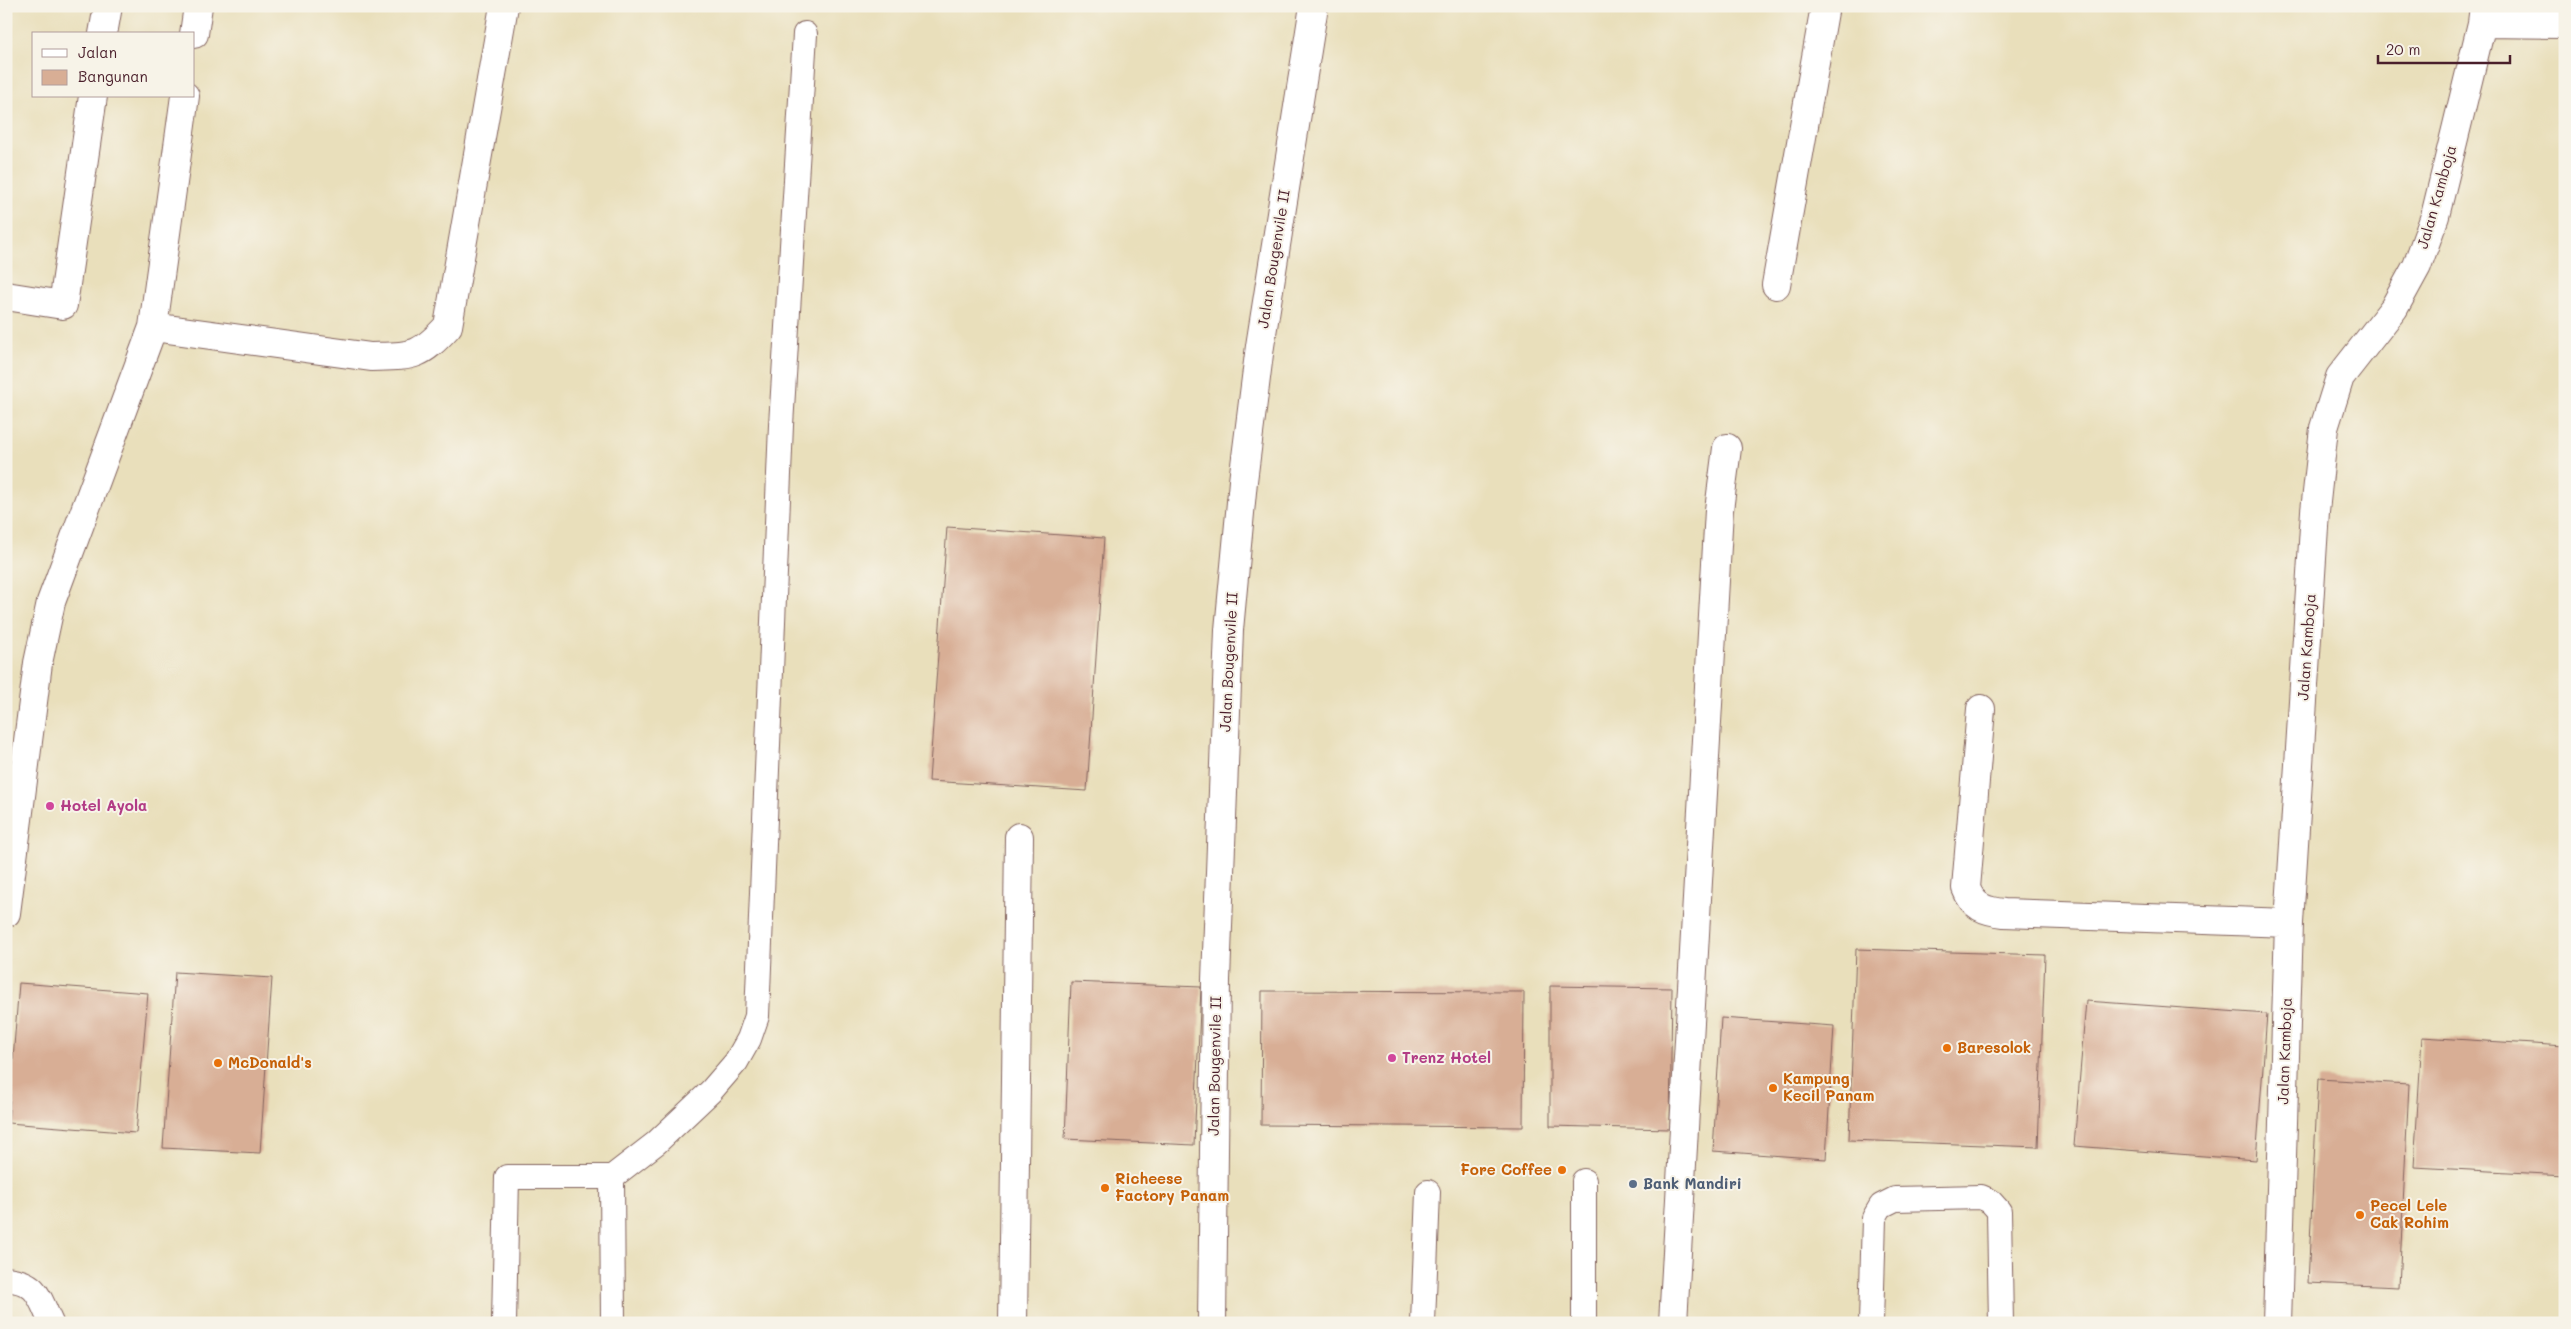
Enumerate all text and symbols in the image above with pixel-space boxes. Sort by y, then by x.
legend [32,32,195,98]
scale bar [2378,32,2511,64]
text: 20 m [2386,39,2420,59]
text: Jalan [78,42,117,62]
text: Bangunan [78,66,148,86]
street label: Jalan Kamboja [2412,143,2460,251]
street label: Jalan Bougenvile II [1252,188,1294,330]
street label: Jalan Bougenvile II [1214,591,1242,732]
street label: Jalan Kamboja [2292,593,2320,701]
place label: Hotel Ayola [60,795,147,815]
marker: Hotel Ayola [44,800,56,812]
street label: Jalan Bougenvile II [1203,995,1225,1136]
street label: Jalan Kamboja [2272,997,2296,1105]
place label: Baresolok [1957,1037,2031,1057]
marker: Baresolok [1941,1042,1953,1054]
place label: Trenz Hotel [1402,1047,1491,1067]
place label: McDonald's [228,1052,312,1072]
marker: Trenz Hotel [1386,1052,1398,1064]
marker: McDonald's [212,1057,224,1069]
place label: Kampung Kecil Panam [1783,1068,1875,1105]
marker: Kampung Kecil Panam [1767,1082,1779,1094]
place label: Fore Coffee [1460,1159,1552,1179]
marker: Fore Coffee [1556,1164,1568,1176]
place label: Richeese Factory Panam [1115,1168,1229,1205]
place label: Bank Mandiri [1643,1173,1742,1193]
marker: Bank Mandiri [1627,1178,1639,1190]
marker: Richeese Factory Panam [1099,1182,1111,1194]
place label: Pecel Lele Cak Rohim [2370,1195,2449,1232]
marker: Pecel Lele Cak Rohim [2354,1209,2366,1221]

